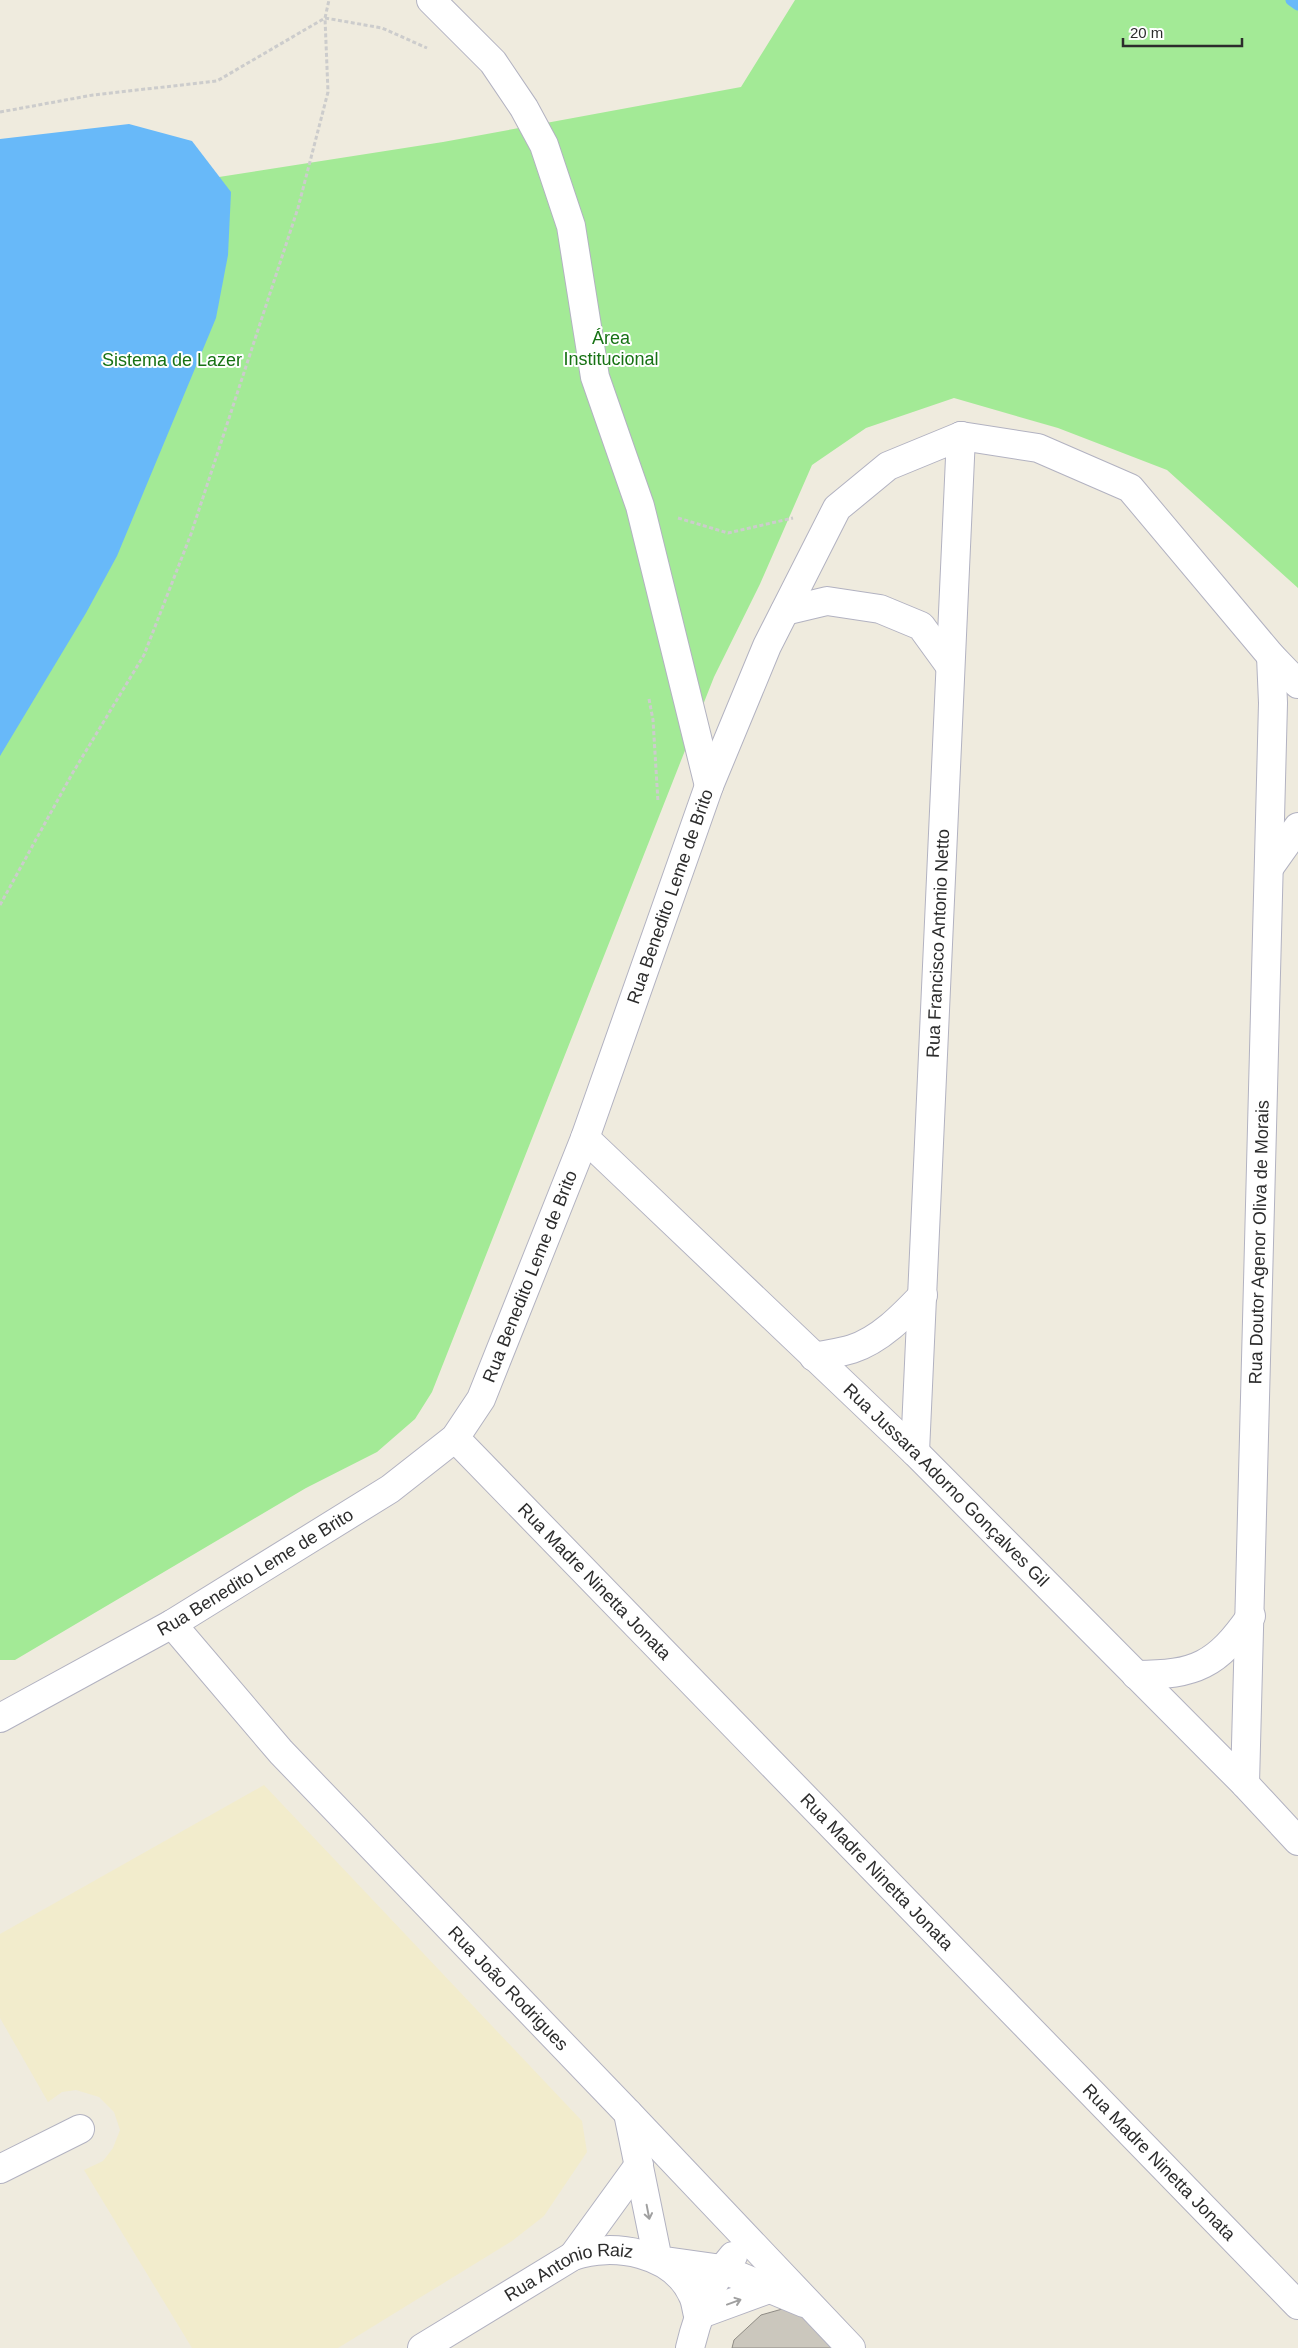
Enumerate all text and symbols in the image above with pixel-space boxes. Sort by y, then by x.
scale bar [1123,15,1242,47]
text: 20 m [1130,24,1163,41]
park label: Área Institucional [563,328,659,369]
park label: Sistema de Lazer [102,350,242,370]
street label: Rua Benedito Leme de Brito [623,786,717,1006]
street label: Rua Francisco Antonio Netto [923,829,953,1058]
street label: Rua Doutor Agenor Oliva de Morais [1245,1100,1273,1385]
street label: Rua Benedito Leme de Brito [479,1167,581,1385]
street label: Rua Jussara Adorno Gonçalves Gil [840,1379,1053,1591]
street label: Rua Madre Ninetta Jonata [514,1499,676,1664]
street label: Rua Benedito Leme de Brito [154,1504,357,1640]
street label: Rua Madre Ninetta Jonata [796,1789,958,1955]
street label: Rua João Rodrigues [444,1922,572,2054]
street label: Rua Madre Ninetta Jonata [1079,2080,1240,2245]
one-way arrow [644,2203,654,2219]
street label: Rua Antonio Raiz [501,2240,635,2305]
one-way arrow [725,2297,741,2306]

